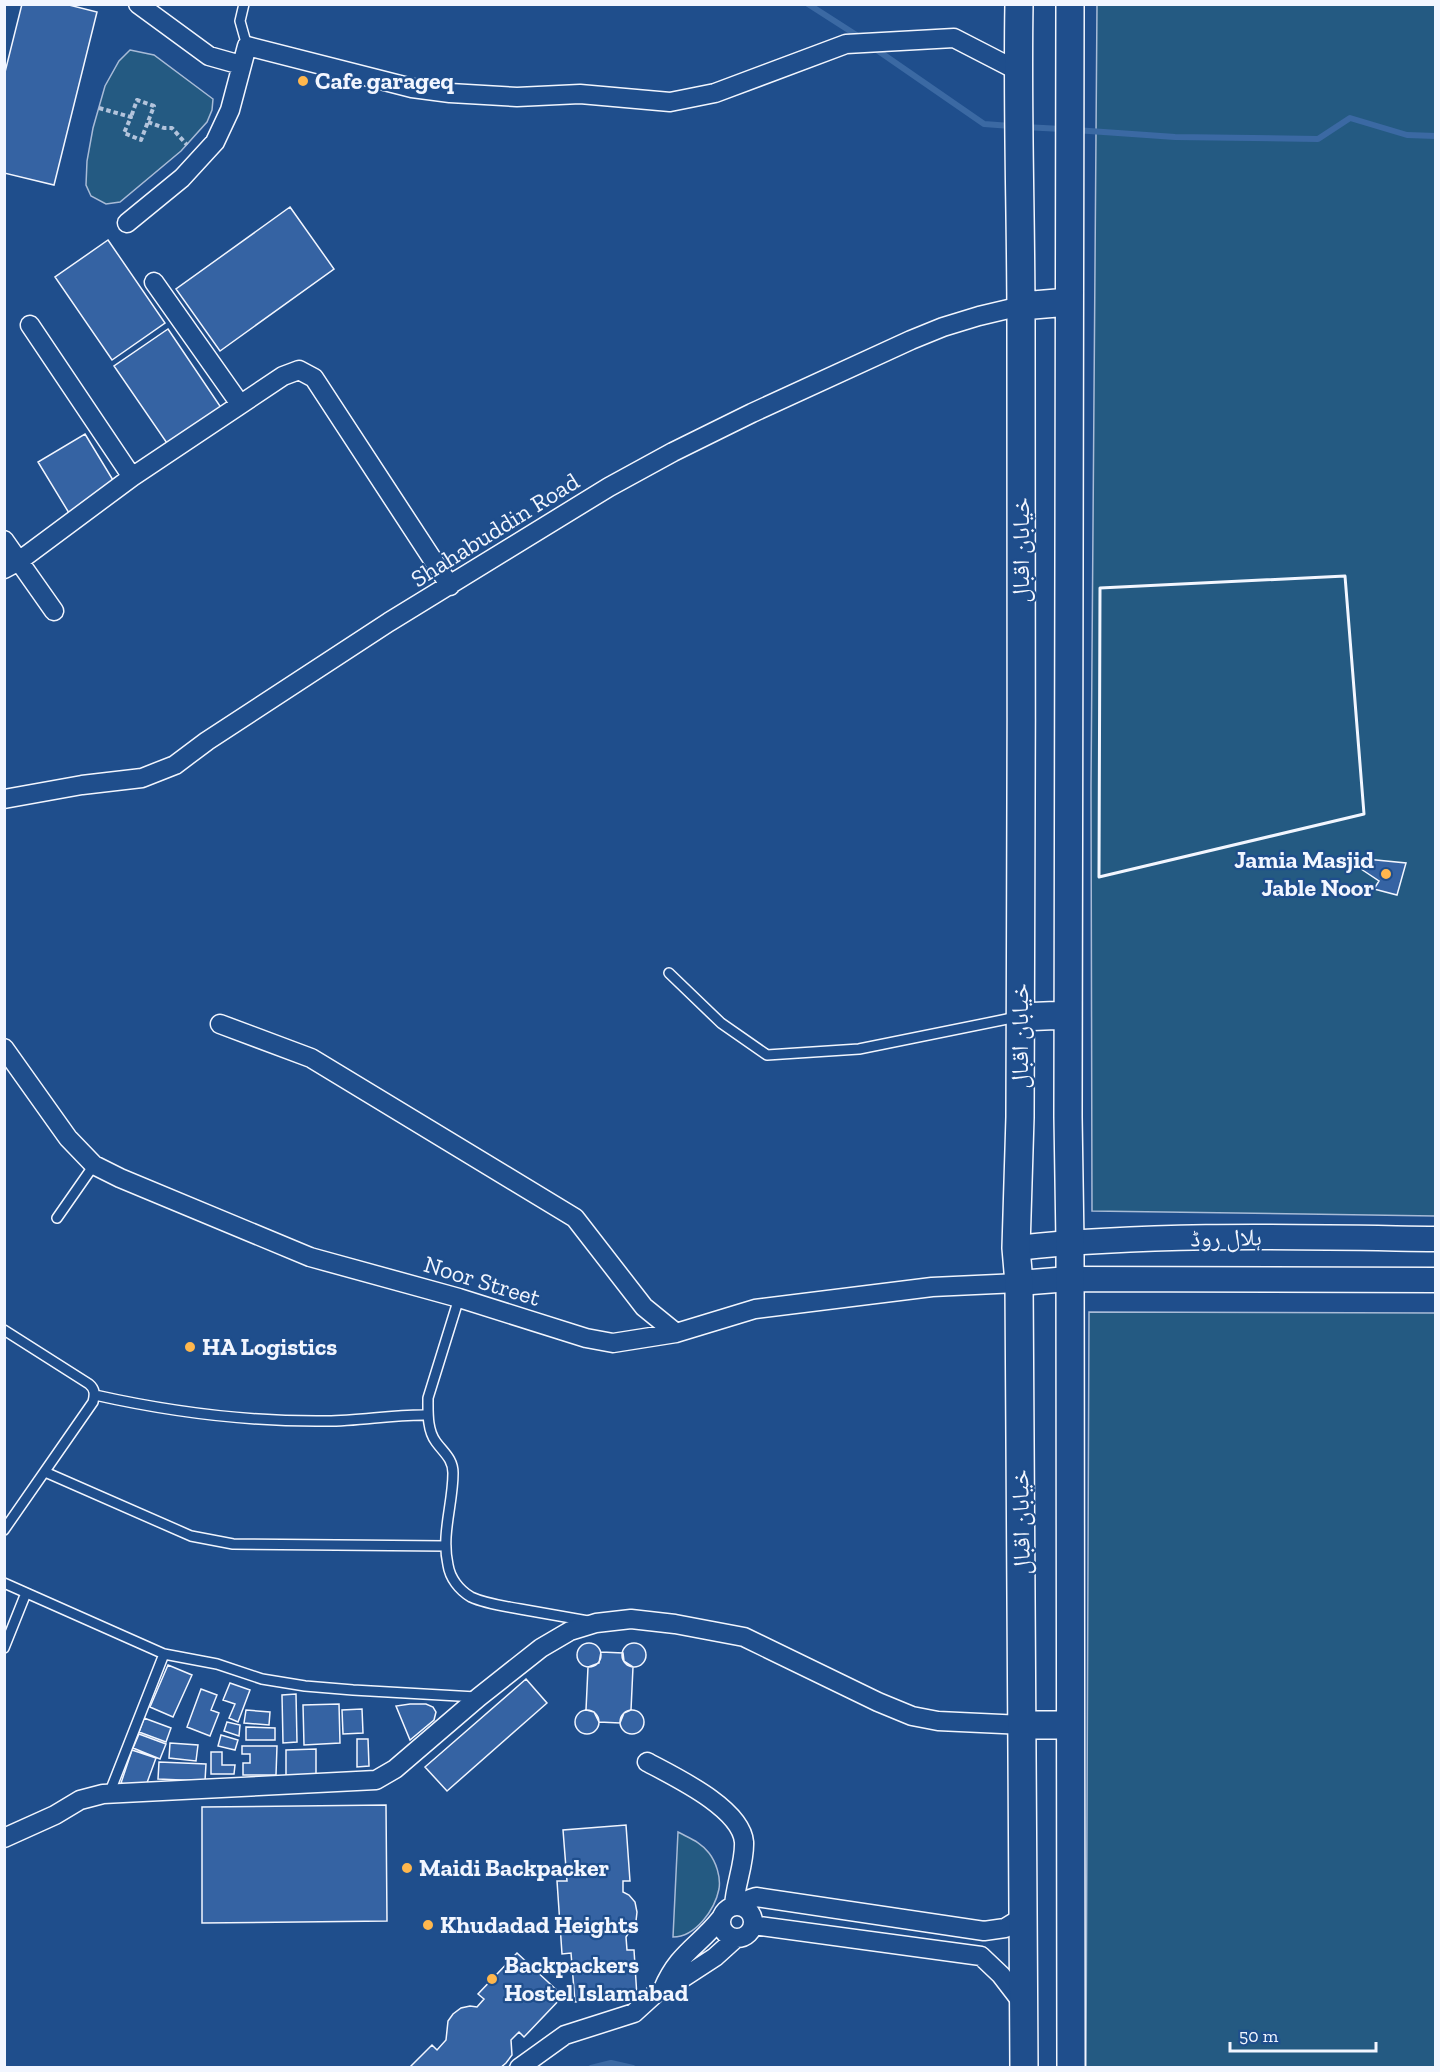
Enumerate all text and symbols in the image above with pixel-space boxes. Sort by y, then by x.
place label: Cafe garageq [315,66,454,95]
marker: Cafe garageq [296,74,310,88]
street label: Shahabuddin Road [405,466,584,593]
street label: خیابان اقبال [1006,497,1035,603]
place label: Jamia Masjid Jable Noor [1234,845,1374,902]
marker: Jamia Masjid Jable Noor [1379,867,1393,881]
street label: خیابان اقبال [1005,983,1034,1089]
street label: ہلال روڈ [1190,1222,1262,1253]
street label: Noor Street [420,1249,544,1312]
place label: HA Logistics [202,1332,337,1361]
marker: HA Logistics [183,1340,197,1354]
street label: خیابان اقبال [1005,1469,1036,1575]
place label: Maidi Backpacker [419,1853,610,1882]
marker: Maidi Backpacker [400,1861,414,1875]
place label: Khudadad Heights [440,1910,639,1939]
marker: Khudadad Heights [421,1918,435,1932]
place label: Backpackers Hostel Islamabad [504,1950,689,2007]
marker: Backpackers Hostel Islamabad [485,1972,499,1986]
scale bar [1230,2015,1376,2053]
text: 50 m [1239,2025,1279,2047]

